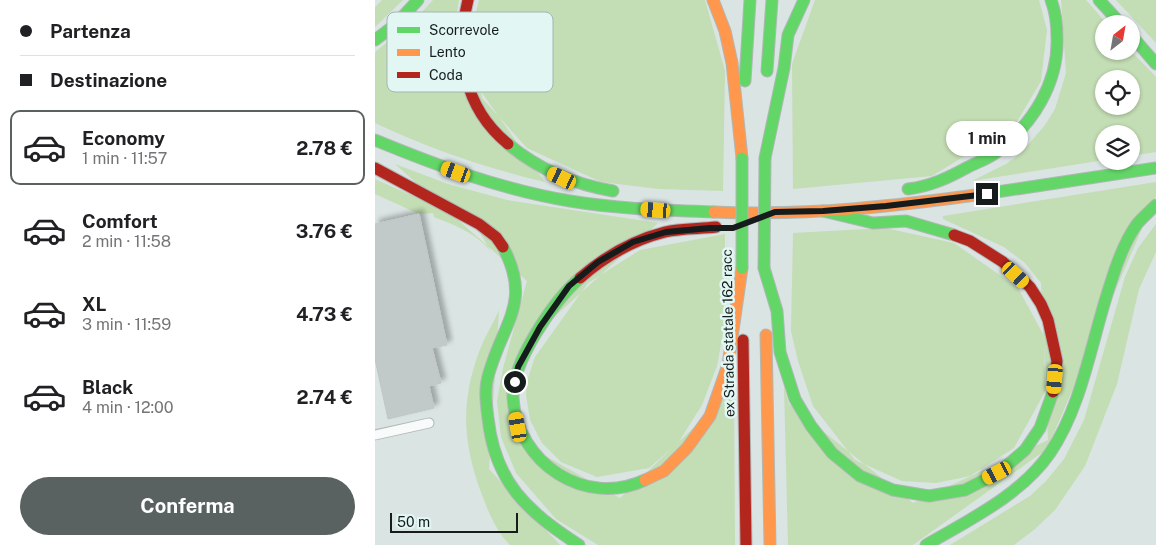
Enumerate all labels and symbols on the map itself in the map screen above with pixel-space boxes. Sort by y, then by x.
legend [387,12,553,92]
north arrow [1095,15,1140,60]
text: Scorrevole [429,22,499,38]
text: Lento [429,44,466,60]
text: Coda [429,67,463,83]
callout: 1 min [946,121,1028,156]
car [439,160,472,184]
car [545,165,578,191]
route end [976,183,998,205]
car [640,201,671,219]
street label: ex Strada statale 162 racc [719,249,737,417]
car [999,259,1032,291]
car [1046,363,1063,395]
route start [504,371,526,393]
car [508,411,527,443]
car [980,460,1013,486]
scale bar [390,510,517,533]

